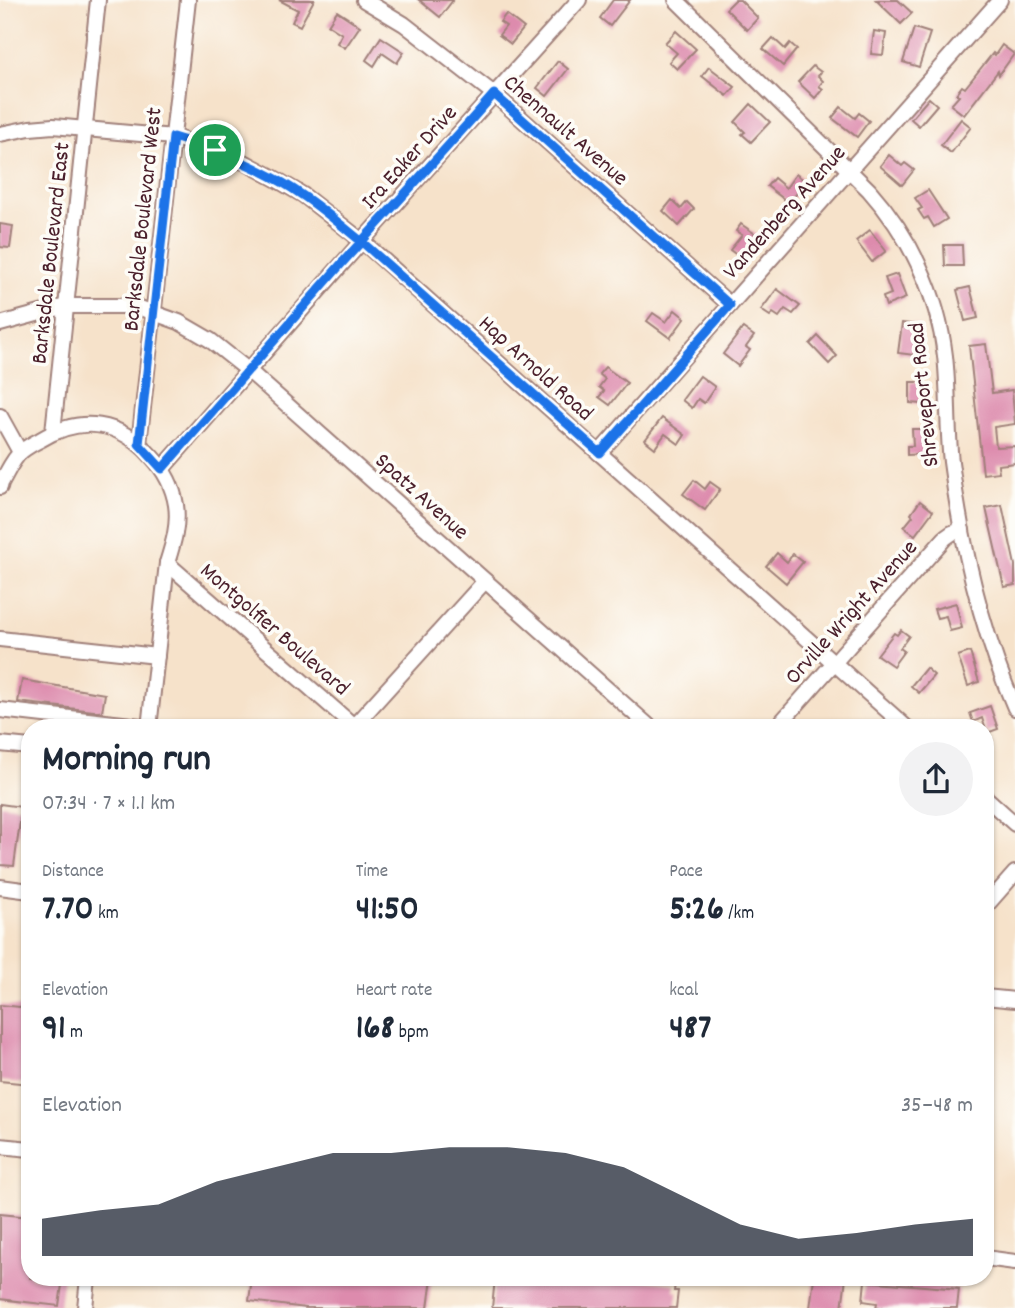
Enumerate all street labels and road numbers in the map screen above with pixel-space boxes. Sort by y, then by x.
street label: Chennault Avenue [495,68,634,195]
street label: Ira Eaker Drive [355,99,467,218]
street label: Barksdale Boulevard West [116,106,173,333]
street label: Vandenberg Avenue [716,139,855,288]
street label: Barksdale Boulevard East [24,141,81,366]
street label: Hap Arnold Road [470,309,600,430]
street label: Shreveport Road [901,321,949,469]
street label: Spatz Avenue [366,446,475,549]
street label: Orville Wright Avenue [778,534,927,693]
street label: Montgolfier Boulevard [191,556,356,705]

